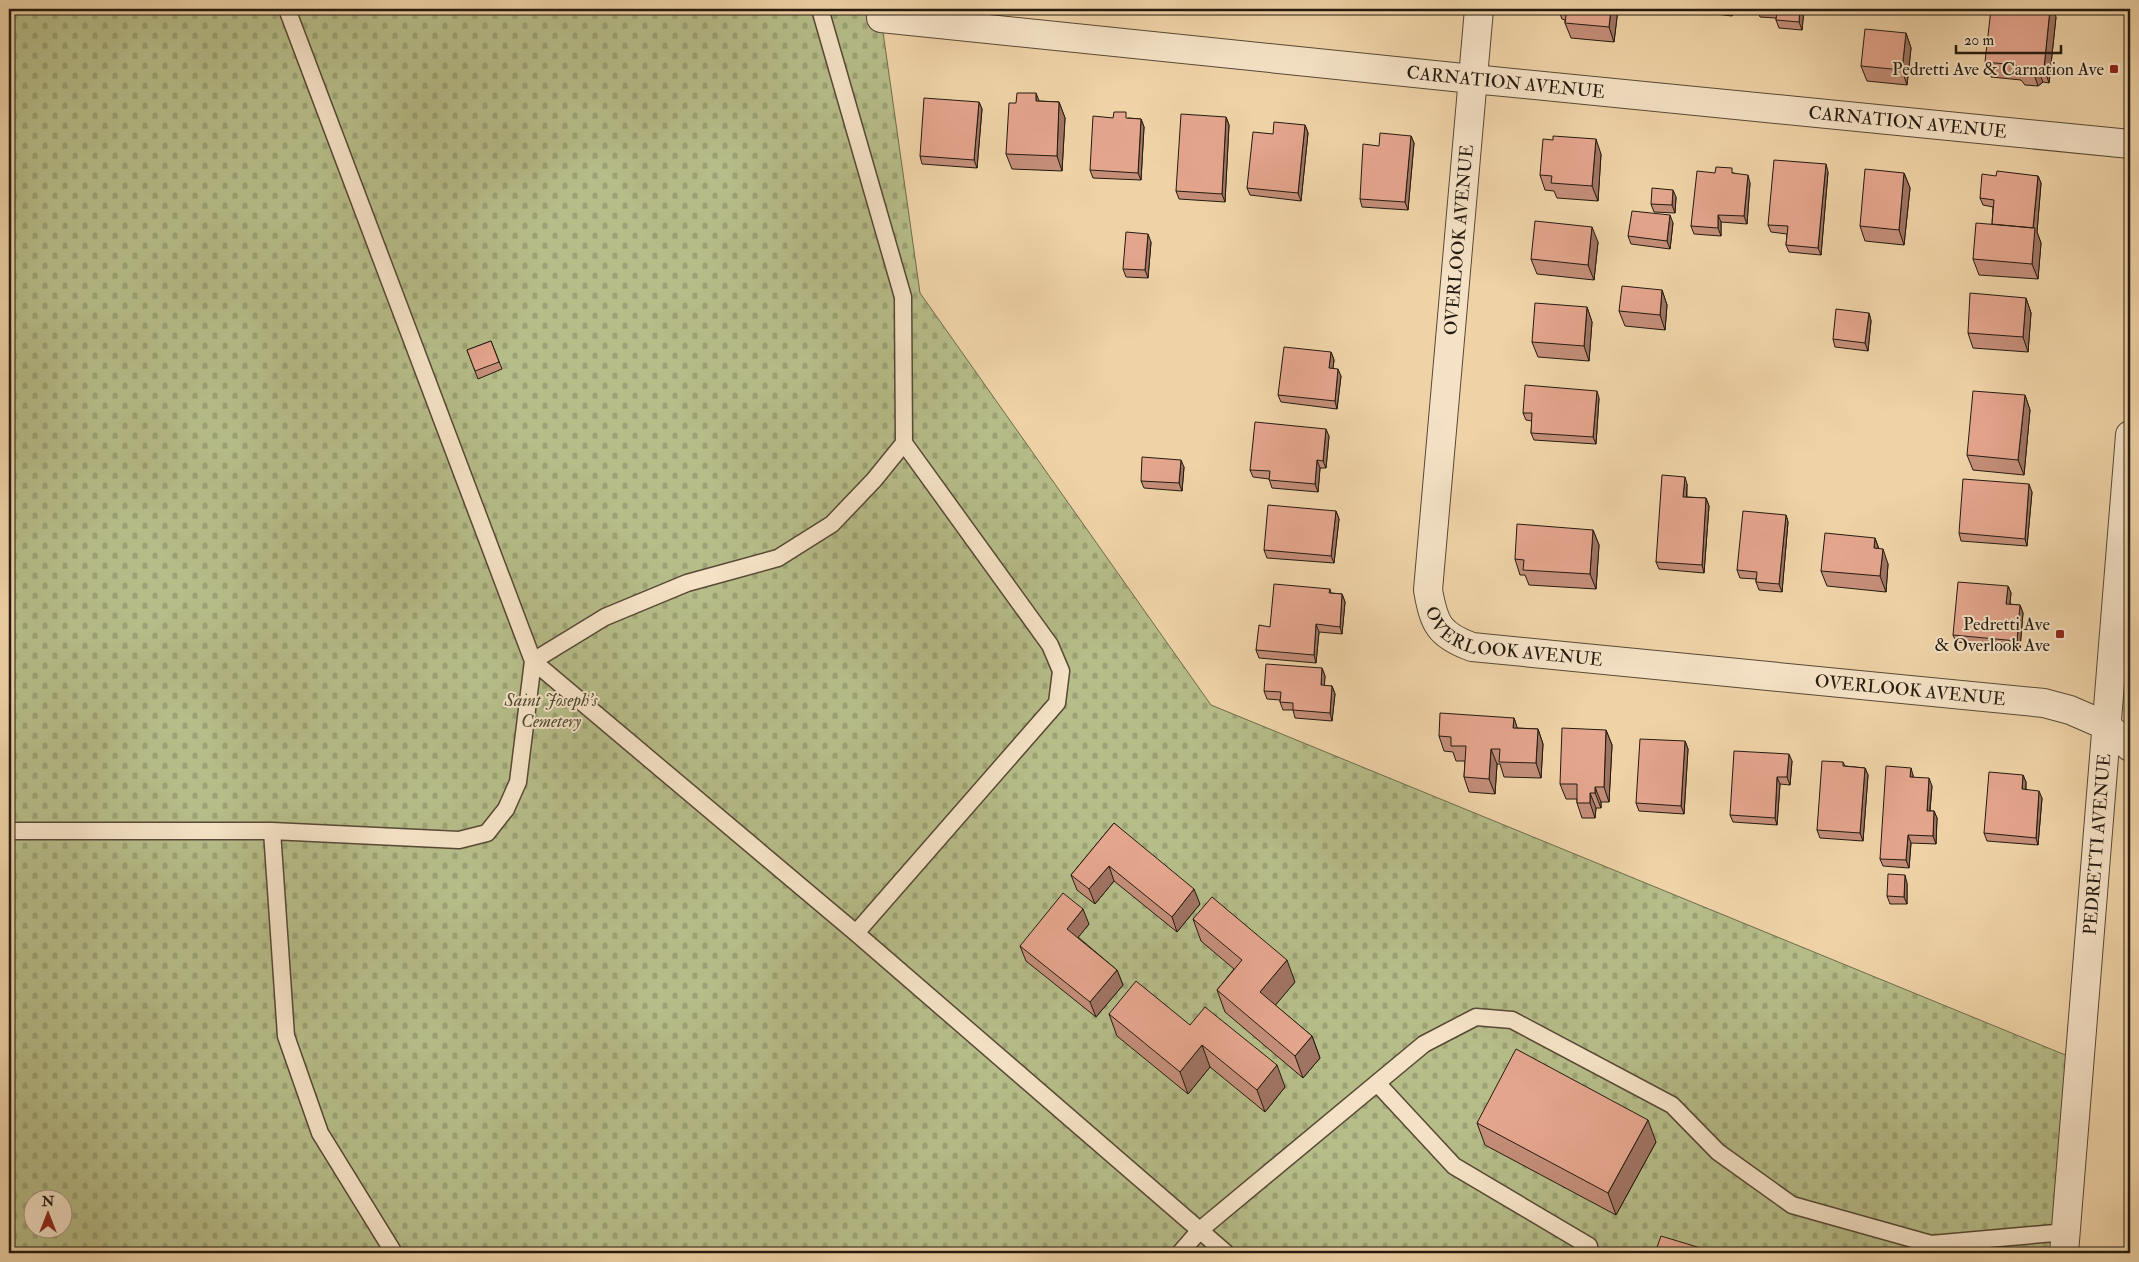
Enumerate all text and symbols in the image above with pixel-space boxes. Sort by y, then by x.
scale bar [1956,22,2062,54]
text: 20 m [1964,31,1994,50]
place label: Pedretti Ave & Carnation Ave [1892,58,2104,81]
street label: CARNATION AVENUE [1405,61,1606,103]
marker: Pedretti Ave & Carnation Ave [2108,63,2120,75]
street label: CARNATION AVENUE [1808,101,2008,143]
street label: OVERLOOK AVENUE [1439,144,1479,336]
street label: OVERLOOK AVENUE [1420,603,1604,671]
place label: Pedretti Ave & Overlook Ave [1934,613,2050,657]
marker: Pedretti Ave & Overlook Ave [2054,628,2066,640]
street label: OVERLOOK AVENUE [1814,669,2007,711]
park label: Saint Joseph’s Cemetery [504,689,598,733]
street label: PEDRETTI AVENUE [2078,753,2116,936]
north arrow [22,1190,72,1240]
text: N [41,1193,55,1210]

